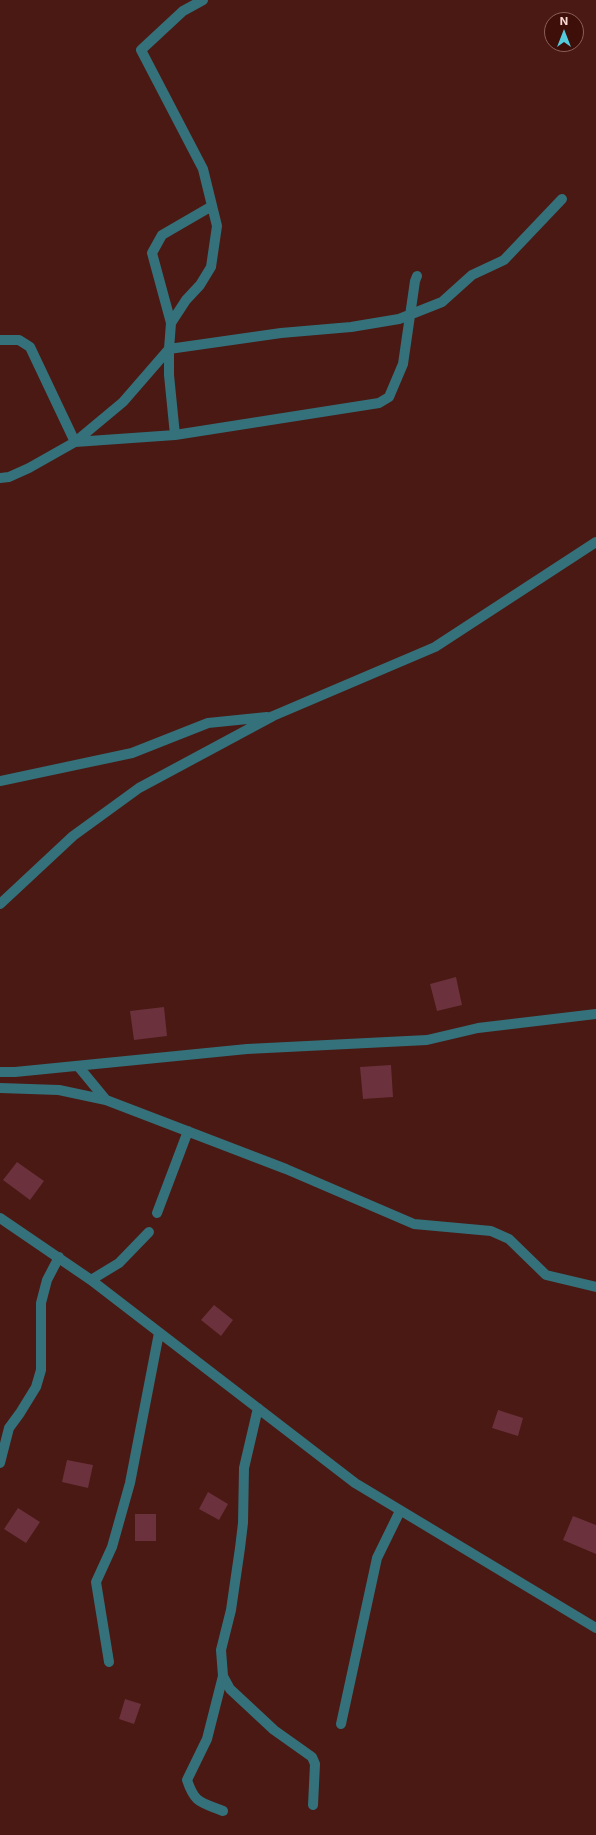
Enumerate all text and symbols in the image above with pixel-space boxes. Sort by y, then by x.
north arrow [544,12,584,52]
text: N [560,14,568,28]

